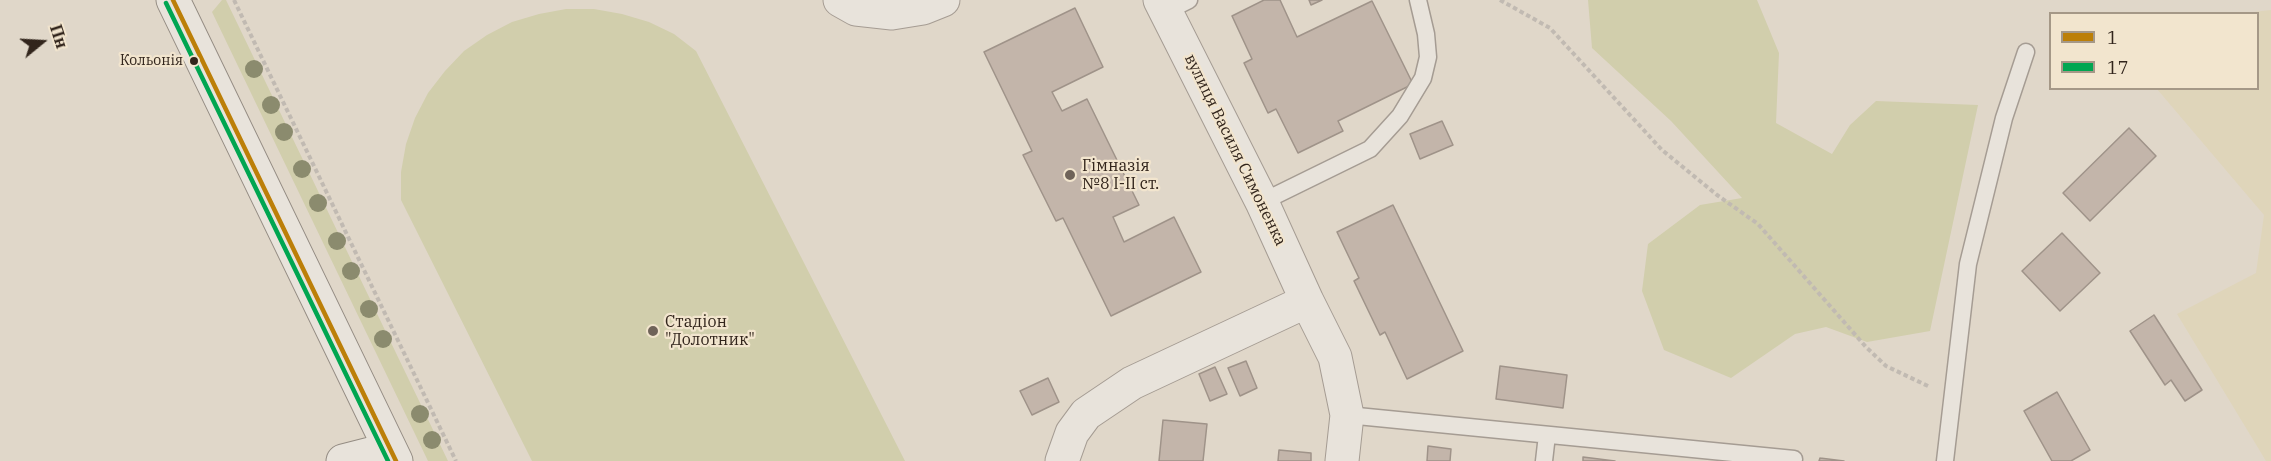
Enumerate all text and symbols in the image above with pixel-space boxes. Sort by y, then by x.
north arrow [12,12,72,72]
legend [2049,12,2259,90]
text: Пн [46,22,72,51]
text: 1 [2107,26,2118,49]
street label: вулиця Василя Симоненка [1180,51,1290,249]
place label: Кольонія [120,53,183,69]
marker: Кольонія [188,55,200,67]
text: 17 [2107,56,2129,79]
place label: Гімназія №8 I-II ст. [1082,156,1159,194]
marker: Гімназія №8 I-II ст. [1063,168,1077,182]
place label: Стадіон "Долотник" [665,312,755,350]
marker: Стадіон "Долотник" [646,324,660,338]

